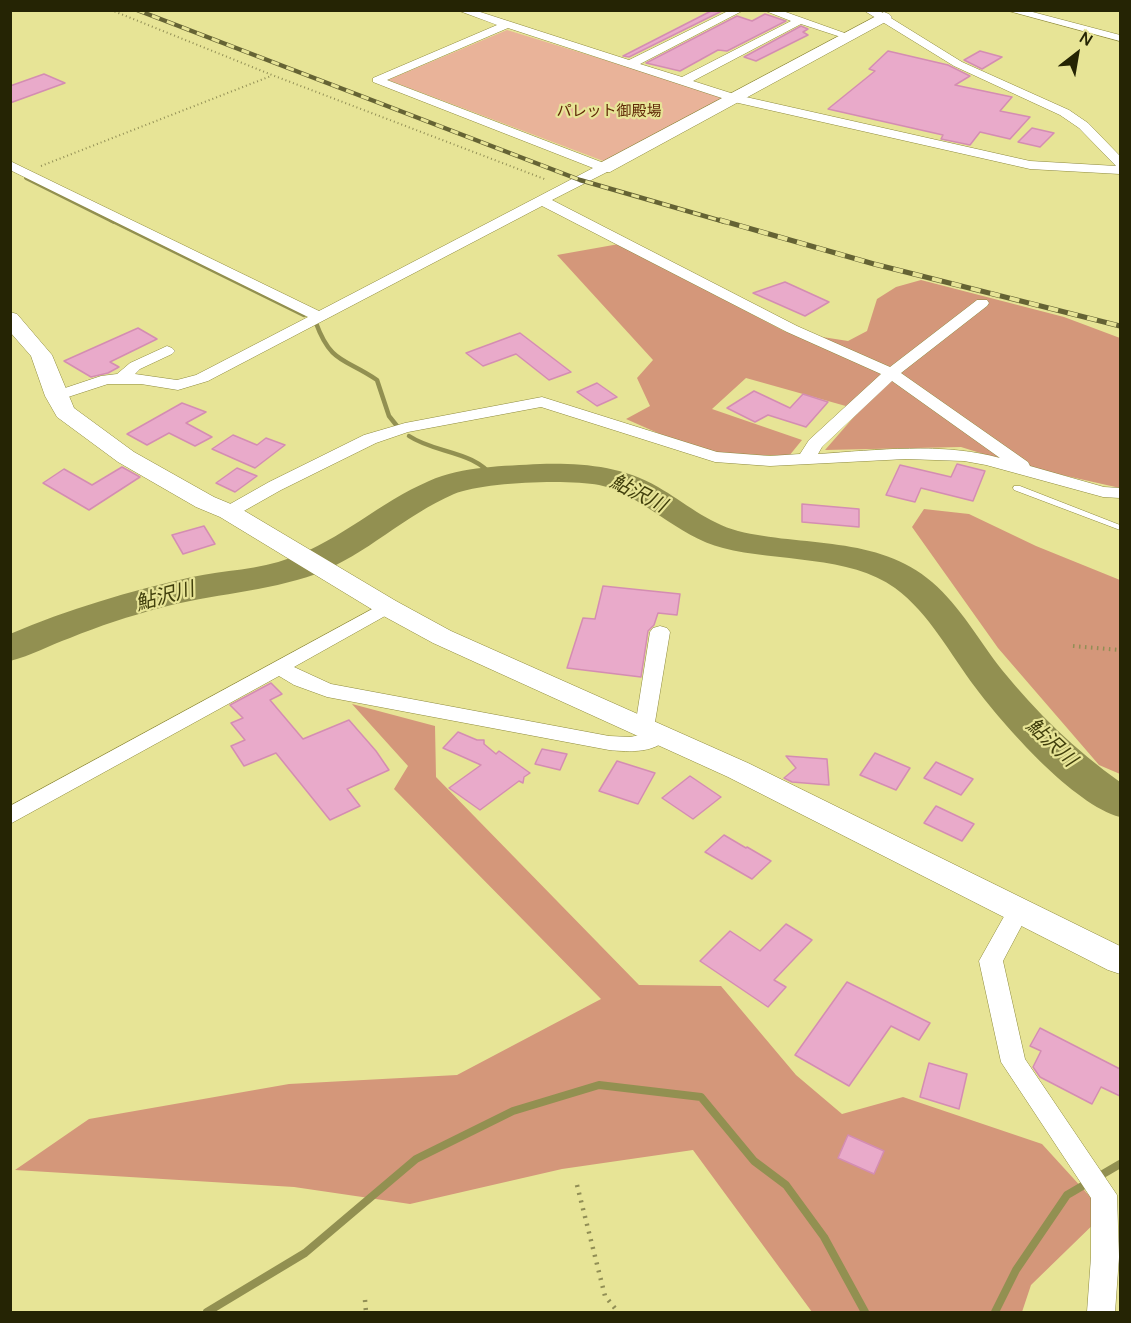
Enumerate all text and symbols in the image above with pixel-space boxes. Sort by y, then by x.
north arrow [1047,24,1107,84]
text: N [1076,26,1097,51]
park label: パレット御殿場 [557,103,661,121]
water label: 鮎沢川 [606,470,670,518]
water label: 鮎沢川 [133,578,197,616]
water label: 鮎沢川 [1021,714,1081,772]

